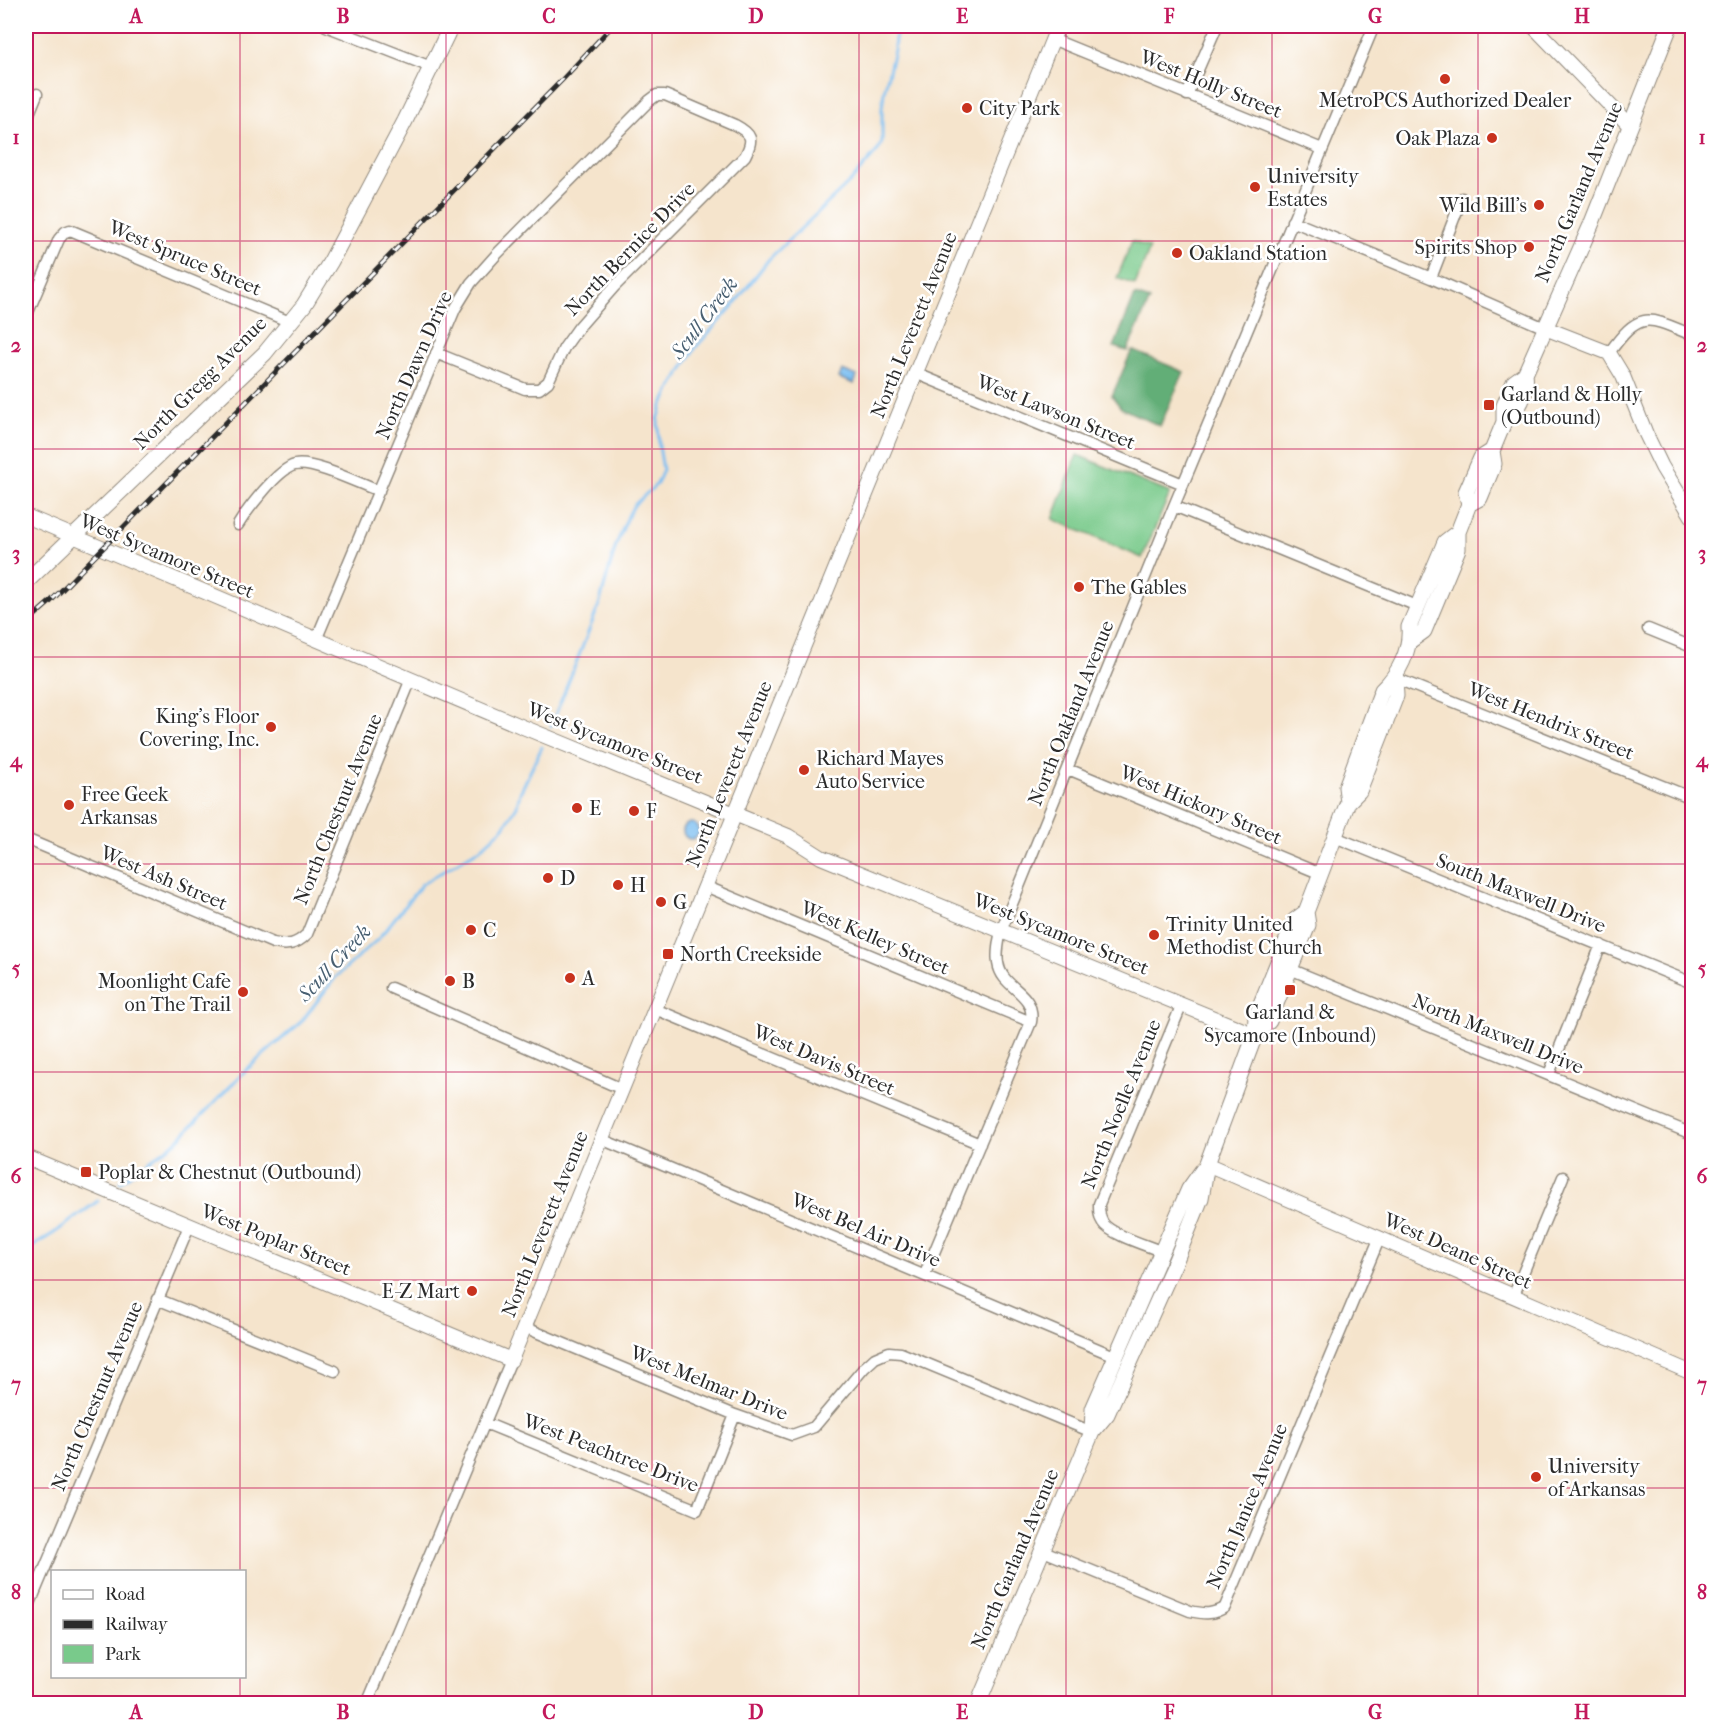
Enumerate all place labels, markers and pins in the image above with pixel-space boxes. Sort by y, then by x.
marker: MetroPCS Authorized Dealer [1438,72,1452,86]
place label: MetroPCS Authorized Dealer [1319,89,1572,112]
place label: City Park [979,97,1061,120]
marker: City Park [960,101,974,115]
place label: Oak Plaza [1395,127,1481,150]
marker: Oak Plaza [1485,131,1499,145]
place label: University Estates [1267,165,1360,211]
marker: University Estates [1248,180,1262,194]
place label: Wild Bill's [1438,194,1527,217]
marker: Wild Bill's [1532,198,1546,212]
place label: Spirits Shop [1414,236,1517,259]
marker: Spirits Shop [1522,240,1536,254]
place label: Oakland Station [1189,242,1327,265]
marker: Oakland Station [1170,246,1184,260]
place label: Garland & Holly (Outbound) [1501,383,1643,429]
marker: Garland & Holly (Outbound) [1482,398,1496,412]
place label: The Gables [1091,576,1187,599]
marker: The Gables [1072,580,1086,594]
place label: King's Floor Covering, Inc. [139,705,259,751]
marker: King's Floor Covering, Inc. [264,720,278,734]
place label: Richard Mayes Auto Service [815,747,944,793]
marker: Richard Mayes Auto Service [797,763,811,777]
place label: Free Geek Arkansas [80,783,169,829]
place label: E [589,797,601,820]
marker: Free Geek Arkansas [62,798,76,812]
place label: F [646,800,657,823]
marker: E [570,801,584,815]
marker: F [627,804,641,818]
place label: D [560,867,575,890]
marker: D [541,871,555,885]
place label: H [630,874,646,897]
marker: H [611,878,625,892]
place label: G [673,891,687,914]
marker: G [654,895,668,909]
place label: Trinity United Methodist Church [1166,913,1323,959]
place label: C [483,919,496,942]
marker: C [464,923,478,937]
marker: Trinity United Methodist Church [1147,928,1161,942]
place label: North Creekside [680,943,822,966]
marker: North Creekside [661,947,675,961]
place label: A [581,967,596,990]
place label: Moonlight Cafe on The Trail [98,970,231,1016]
place label: B [462,970,475,993]
marker: A [563,971,577,985]
marker: B [443,974,457,988]
marker: Garland & Sycamore (Inbound) [1283,983,1297,997]
marker: Moonlight Cafe on The Trail [236,985,250,999]
place label: Garland & Sycamore (Inbound) [1204,1001,1376,1047]
place label: Poplar & Chestnut (Outbound) [98,1161,361,1184]
marker: Poplar & Chestnut (Outbound) [79,1165,93,1179]
place label: E-Z Mart [381,1280,460,1303]
marker: E-Z Mart [465,1284,479,1298]
place label: University of Arkansas [1548,1455,1645,1501]
marker: University of Arkansas [1529,1470,1543,1484]

